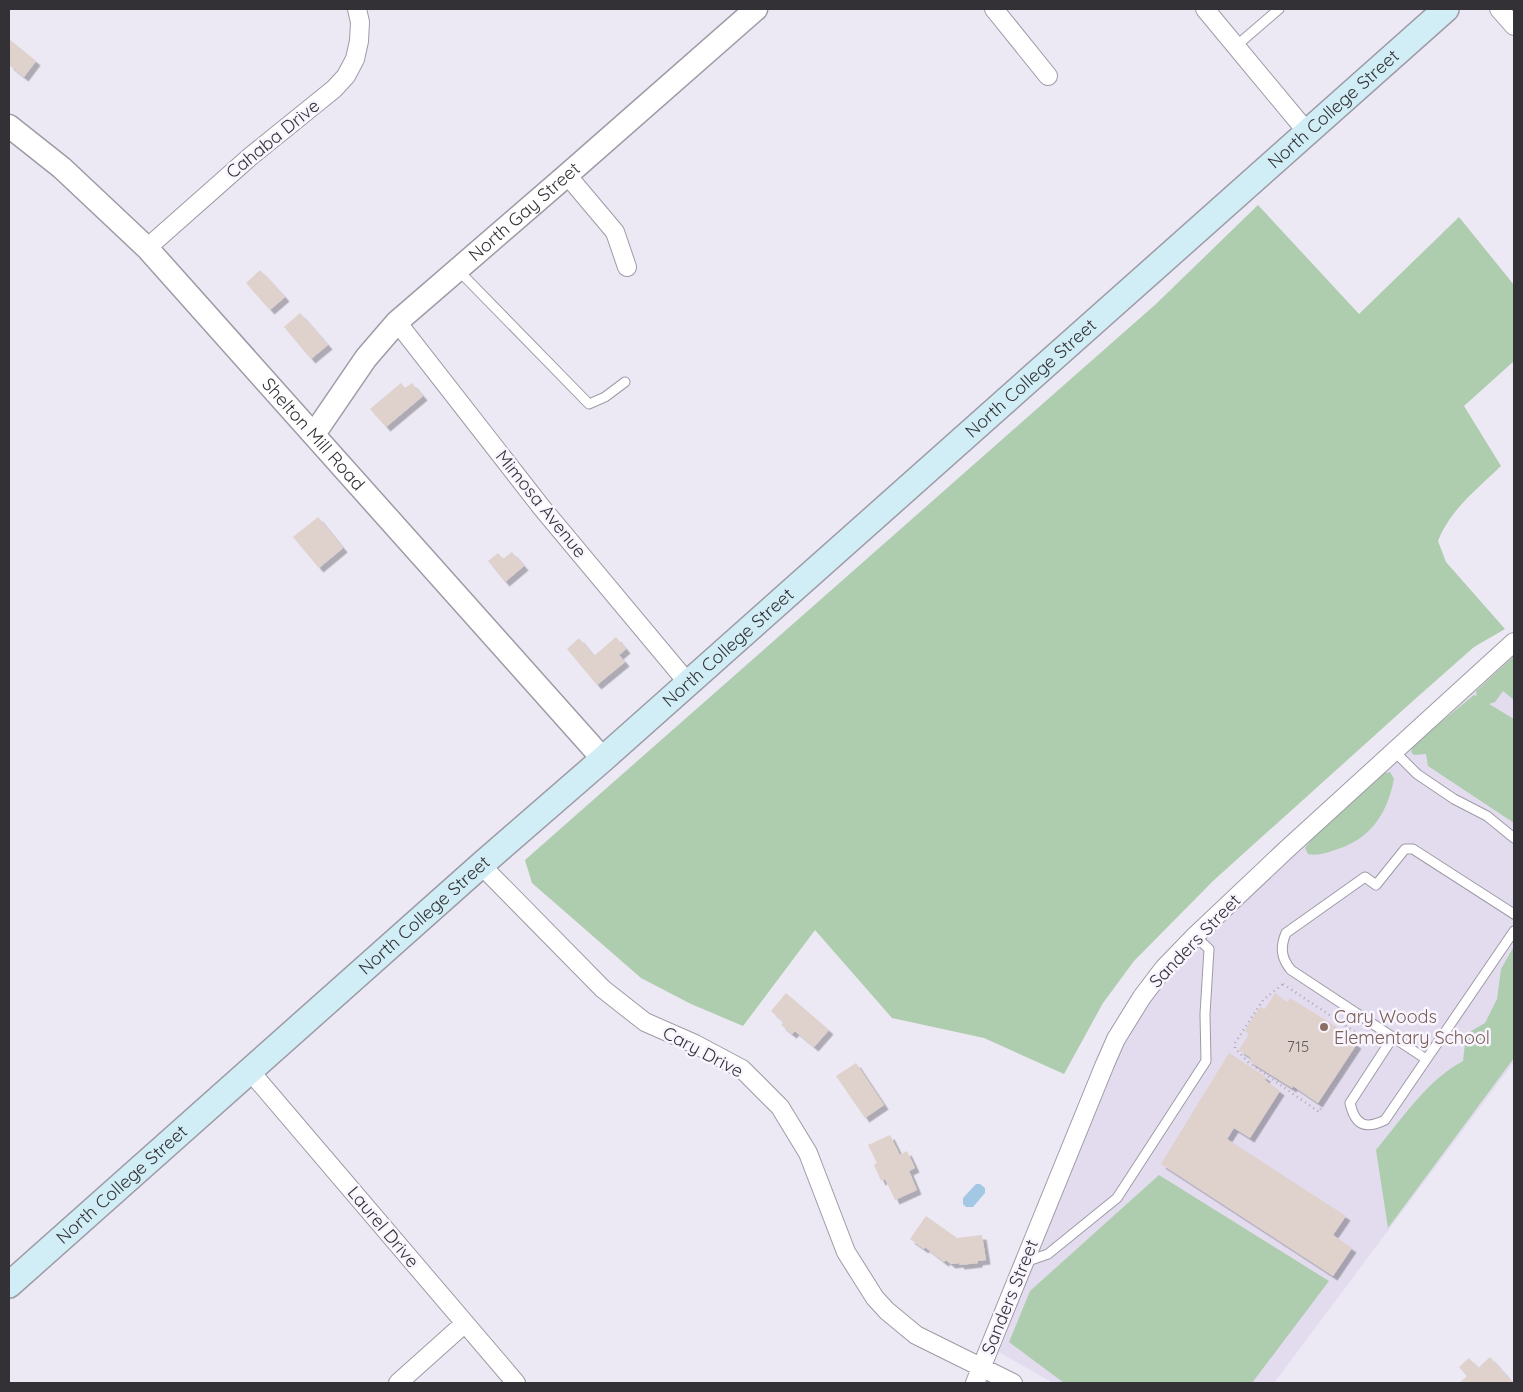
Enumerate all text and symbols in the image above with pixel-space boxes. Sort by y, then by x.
street label: North College Street [1263,44,1404,173]
street label: Cahaba Drive [221,94,324,183]
street label: North Gay Street [463,157,585,266]
street label: North College Street [960,314,1101,443]
street label: Shelton Mill Road [257,373,370,495]
street label: Mimosa Avenue [491,445,592,562]
street label: North College Street [657,583,798,712]
street label: North College Street [354,850,494,980]
street label: Sanders Street [1144,889,1245,993]
place label: Cary Woods Elementary School [1334,1005,1490,1049]
street label: Cary Drive [659,1021,748,1082]
marker: Cary Woods Elementary School [1318,1021,1330,1033]
house number: 715 [1287,1037,1309,1056]
street label: North College Street [51,1120,192,1249]
street label: Laurel Drive [343,1181,424,1272]
street label: Sanders Street [976,1236,1043,1358]

